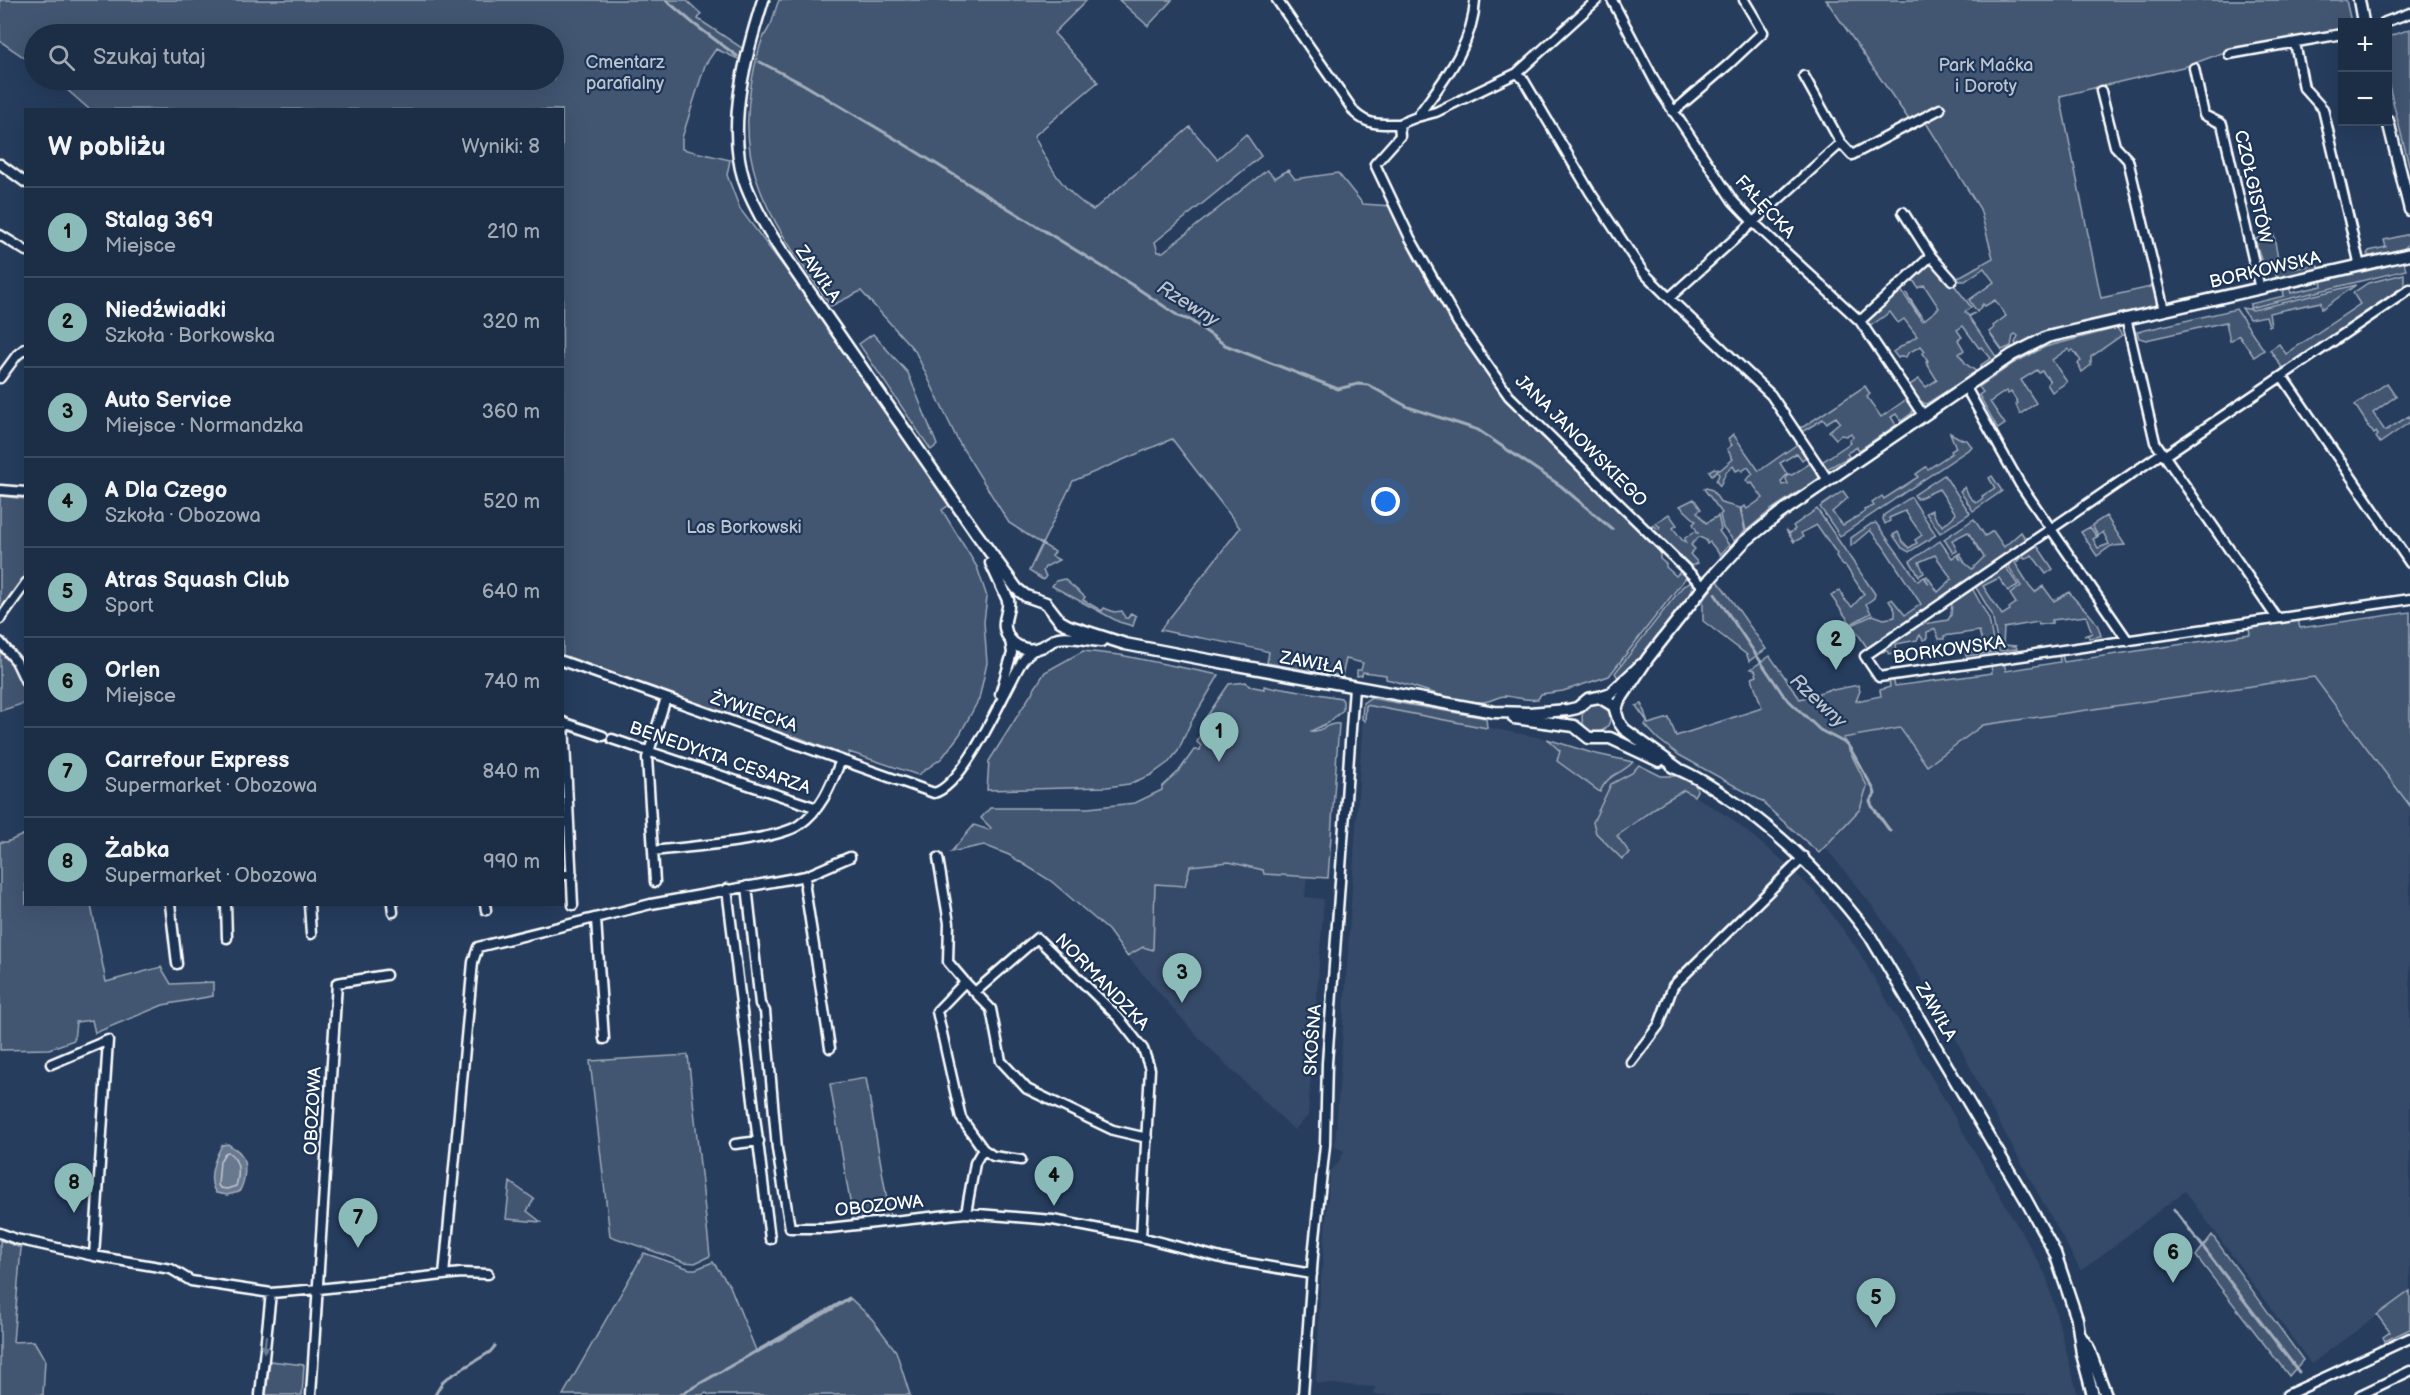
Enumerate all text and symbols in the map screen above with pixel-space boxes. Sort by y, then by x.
map controls [2338,18,2392,126]
button: + [2338,18,2392,72]
search box [24,24,564,90]
icon: search [45,41,78,74]
text: Szukaj tutaj [93,44,206,71]
park label: Cmentarz parafialny [585,52,665,94]
park label: Park Maćka i Doroty [1938,55,2034,97]
button: − [2338,72,2392,126]
street label: CZOŁGISTÓW [2230,128,2278,246]
text: W pobliżu [48,132,166,163]
text: Wyniki: 8 [461,135,540,159]
street label: FAŁĘCKA [1731,171,1799,243]
text: Stalag 369 [105,207,214,234]
text: 1 [63,220,72,244]
text: 210 m [487,220,540,244]
text: Miejsce [105,234,176,258]
street label: ZAWIŁA [790,241,845,306]
street label: BORKOWSKA [2207,247,2323,293]
water label: Rzewny [1153,276,1224,333]
text: Niedźwiadki [105,297,226,324]
text: 2 [62,310,73,334]
text: 320 m [482,310,540,334]
text: Szkoła · Borkowska [105,324,275,348]
street label: JANA JANOWSKIEGO [1511,371,1651,511]
text: Auto Service [105,387,231,414]
text: 3 [62,400,73,424]
text: 360 m [482,400,540,424]
text: Miejsce · Normandzka [105,414,304,438]
text: A Dla Czego [105,477,227,504]
your location [1371,487,1400,516]
text: 4 [62,490,73,514]
text: 520 m [483,490,540,514]
text: Szkoła · Obozowa [105,504,261,528]
park label: Las Borkowski [686,517,802,538]
text: Atras Squash Club [105,567,290,594]
text: 5 [62,580,73,604]
text: 640 m [482,580,540,604]
text: Sport [105,594,154,618]
pin: 2 [1816,620,1856,670]
street label: BORKOWSKA [1891,632,2007,668]
street label: ZAWIŁA [1278,647,1346,679]
text: Orlen [105,657,160,684]
water label: Rzewny [1785,669,1852,734]
text: 6 [61,670,74,694]
text: 740 m [484,670,540,694]
text: Miejsce [105,684,176,708]
street label: ŻYWIECKA [707,686,801,737]
pin: 1 [1200,712,1238,762]
street label: BENEDYKTA CESARZA [627,717,813,799]
text: Carrefour Express [105,747,289,774]
text: 7 [62,760,73,784]
text: 840 m [482,760,540,784]
text: Supermarket · Obozowa [105,774,317,798]
text: Żabka [105,837,170,864]
text: 8 [61,850,74,874]
text: 990 m [483,850,540,874]
text: Supermarket · Obozowa [105,864,317,888]
street label: NORMANDZKA [1051,929,1153,1035]
pin: 3 [1162,954,1202,1003]
street label: ZAWIŁA [1910,978,1961,1045]
street label: SKOŚNA [1298,1004,1326,1076]
street label: OBOZOWA [300,1066,326,1156]
pin: 4 [1034,1156,1074,1206]
pin: 8 [54,1164,94,1213]
street label: OBOZOWA [834,1191,924,1221]
pin: 7 [338,1198,378,1248]
pin: 6 [2154,1234,2192,1283]
pin: 5 [1856,1278,1896,1328]
one-way arrow [261,1334,270,1353]

